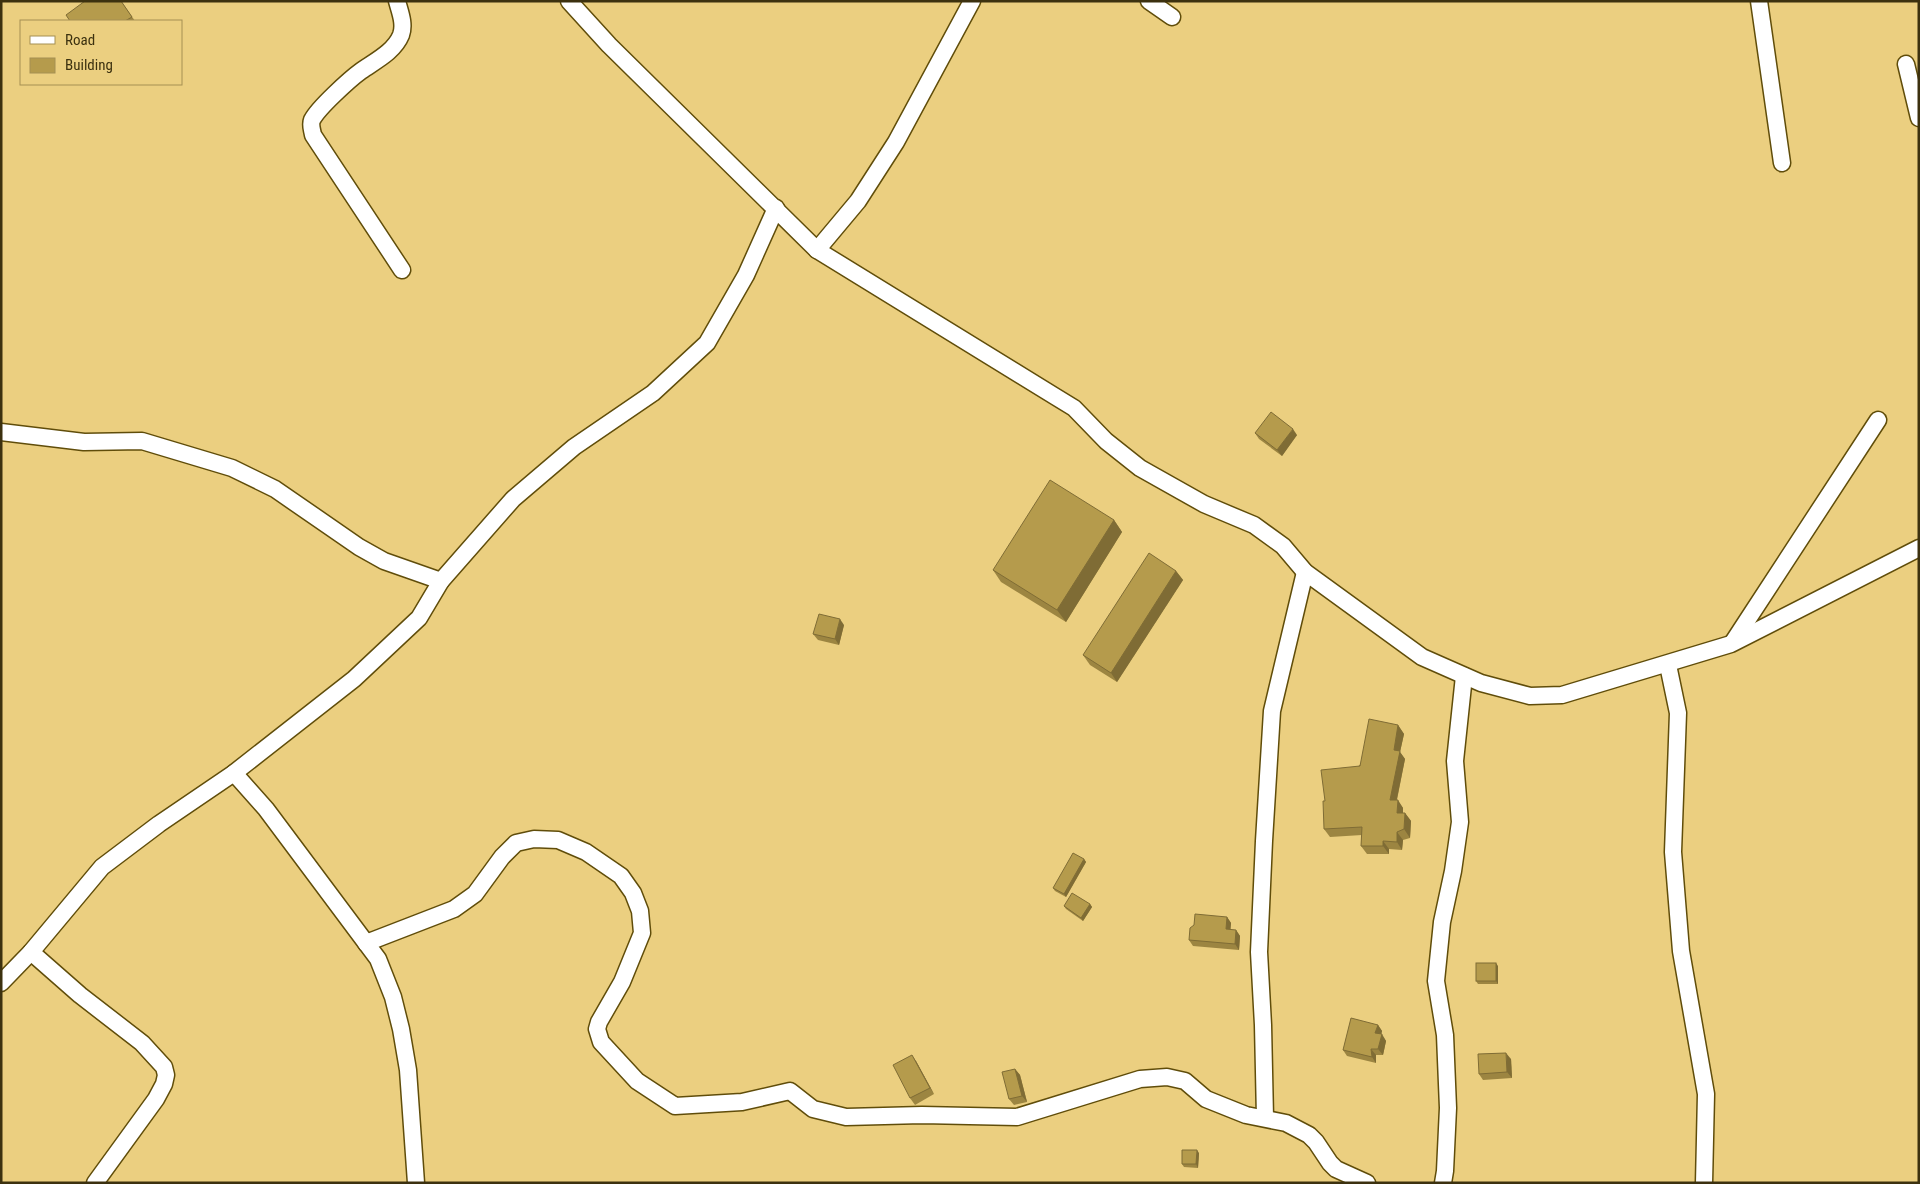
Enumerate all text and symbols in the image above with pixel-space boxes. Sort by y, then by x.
legend [20,20,182,85]
text: Road [65,31,95,49]
text: Building [65,56,113,74]

